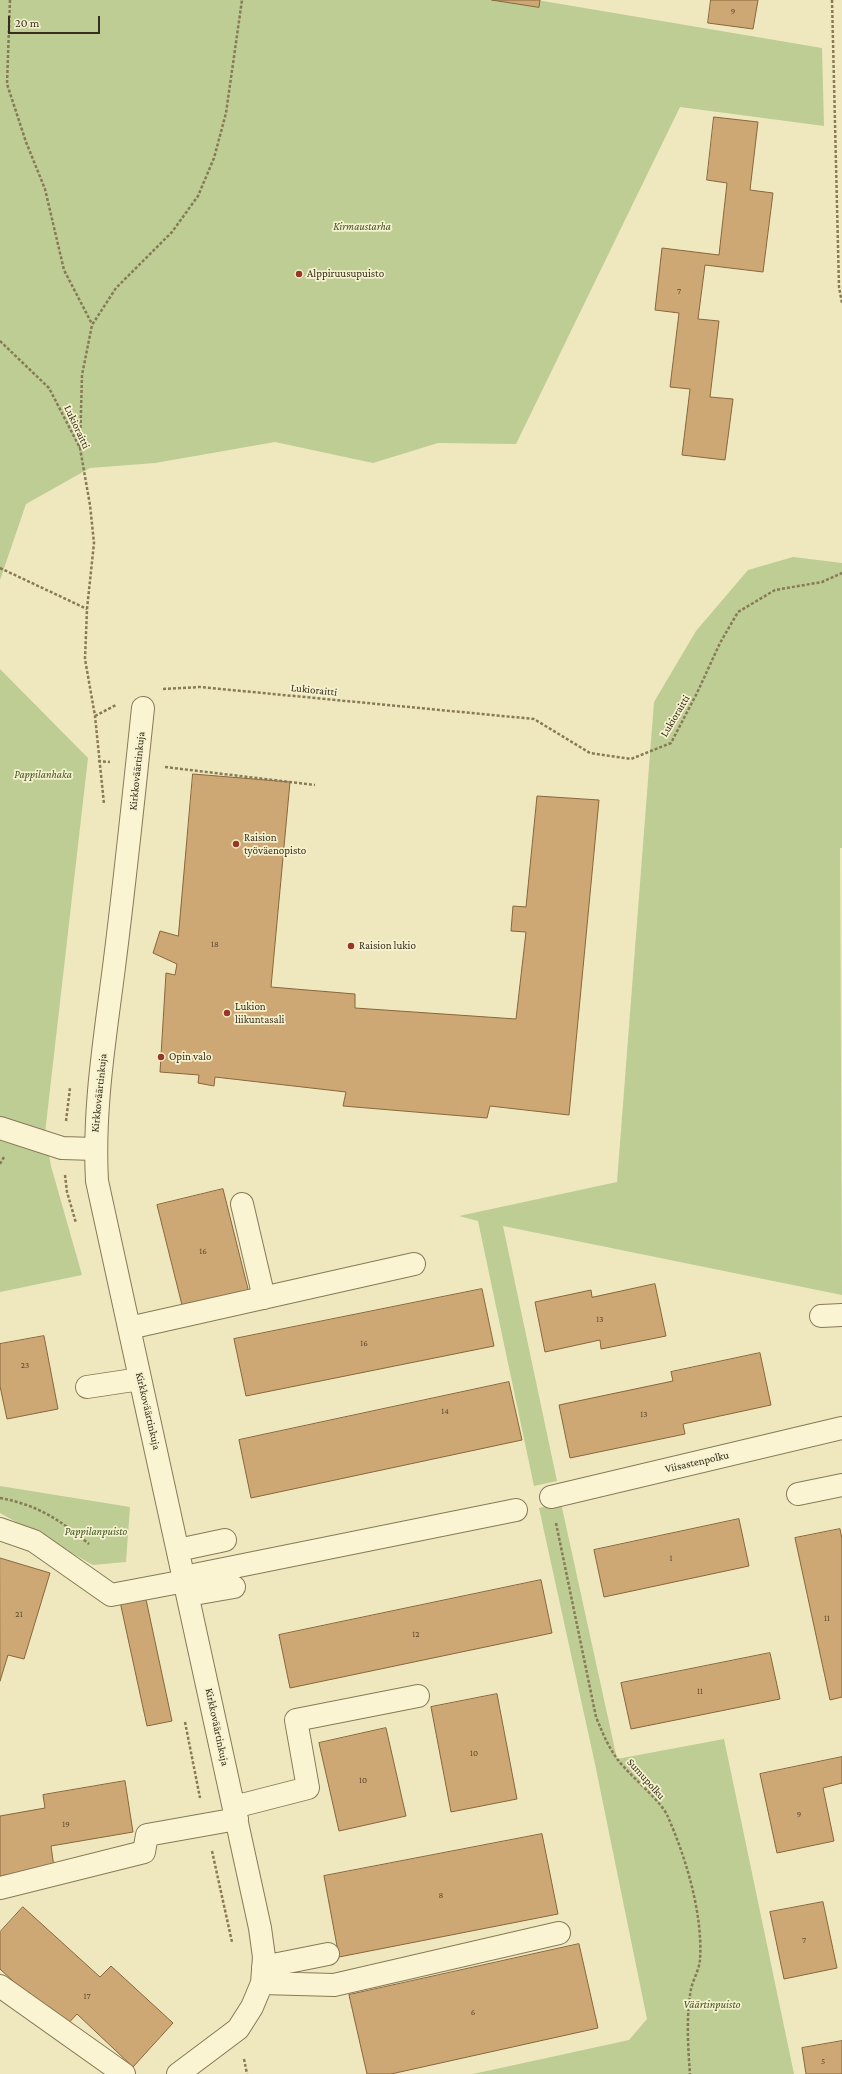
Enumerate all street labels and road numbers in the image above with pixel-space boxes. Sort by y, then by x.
street label: Lukioraitti [61,403,93,451]
street label: Lukioraitti [290,681,338,699]
street label: Lukioraitti [657,693,693,739]
street label: Kirkkoväärtinkuja [126,731,148,811]
street label: Kirkkoväärtinkuja [88,1053,110,1133]
street label: Kirkkoväärtinkuja [133,1371,163,1451]
street label: Viisastenpolku [664,1448,730,1476]
street label: Kirkkoväärtinkuja [202,1687,232,1767]
street label: Sumupolku [624,1756,668,1802]

